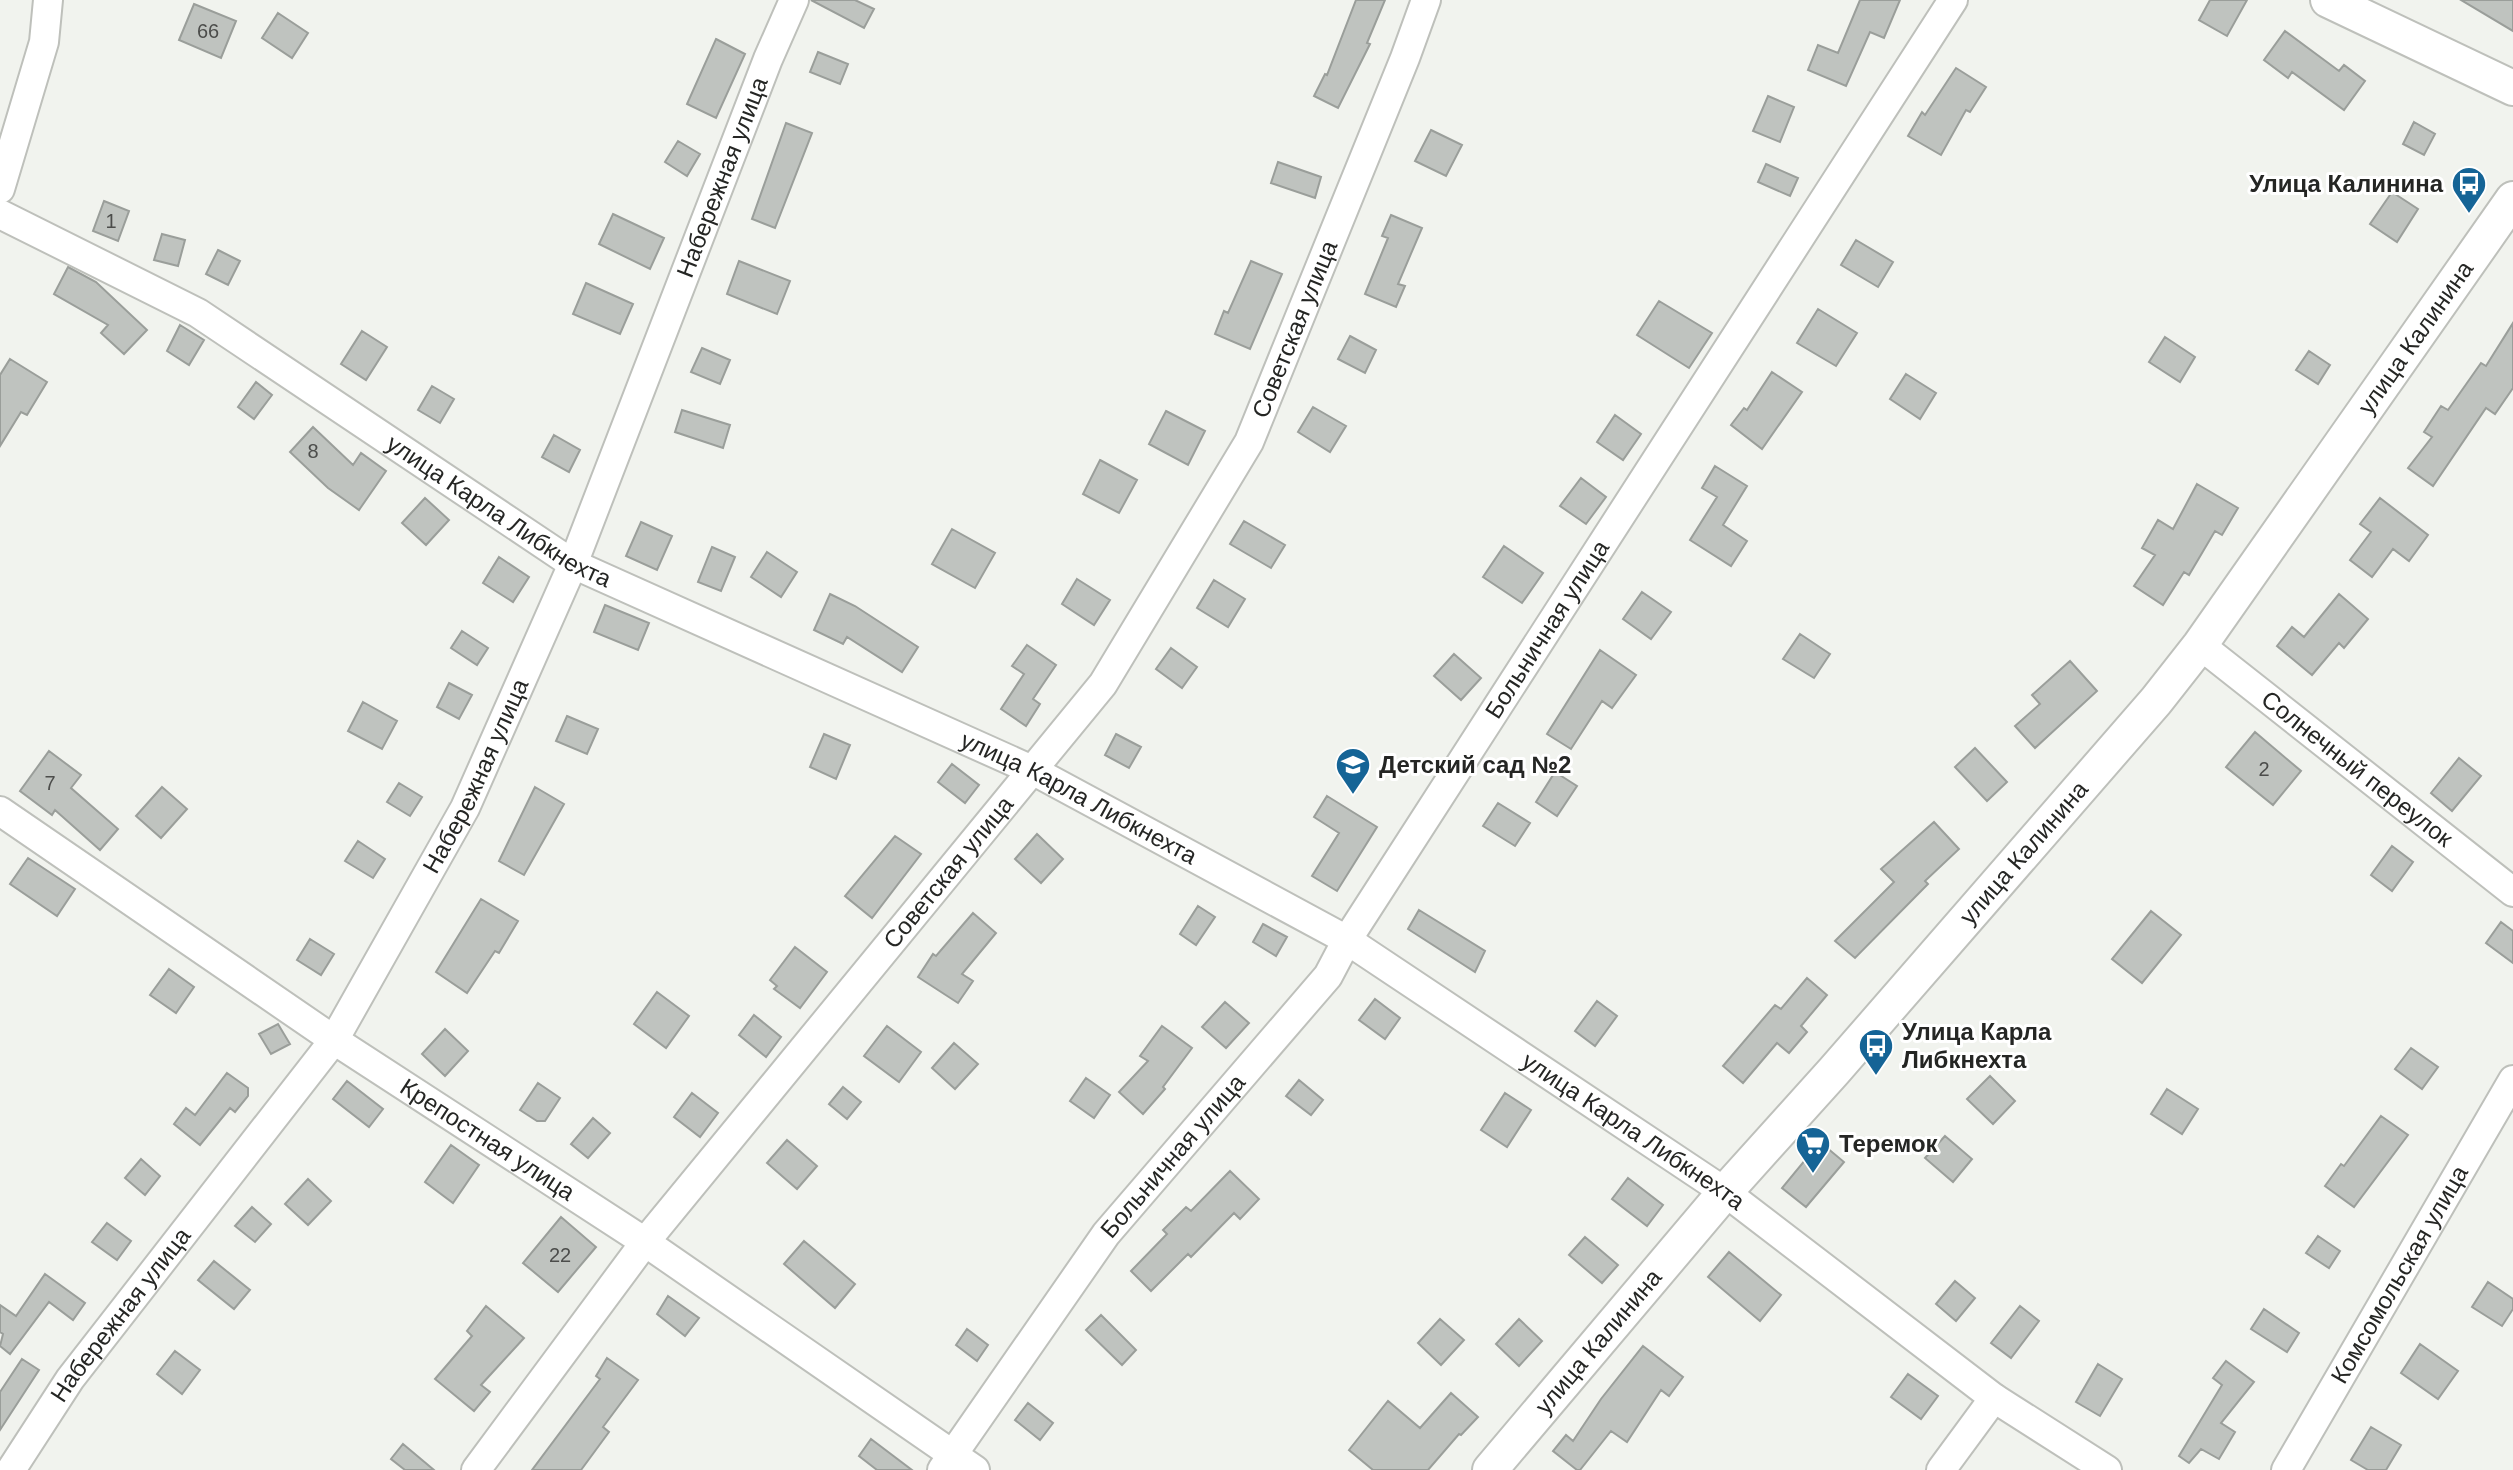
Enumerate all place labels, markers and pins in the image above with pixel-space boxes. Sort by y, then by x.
bus stop icon: Улица Калинина [2450,165,2488,215]
place label: Улица Калинина [2249,170,2444,197]
school or university icon: Детский сад №2 [1334,746,1372,796]
place label: Детский сад №2 [1379,751,1571,778]
place label: Улица Карла Либкнехта [1902,1018,2052,1073]
bus stop icon: Улица Карла Либкнехта [1857,1027,1895,1077]
supermarket icon: Теремок [1794,1125,1832,1175]
place label: Теремок [1839,1130,1939,1157]

